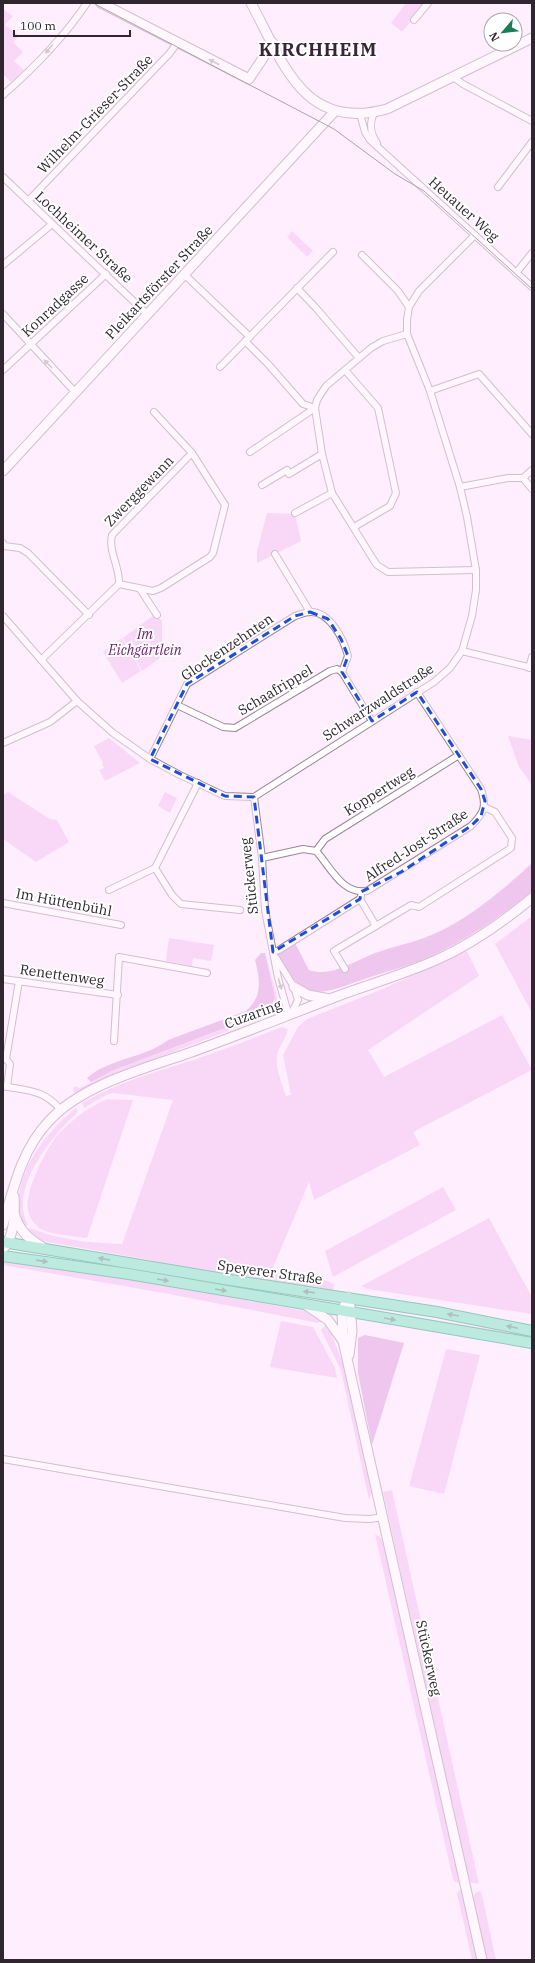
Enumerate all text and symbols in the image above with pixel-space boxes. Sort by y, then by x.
scale bar [14,12,130,38]
north arrow [483,12,523,52]
text: 100 m [20,18,56,33]
text: N [486,29,502,44]
district label: KIRCHHEIM [259,38,377,61]
one-way arrow [44,44,54,54]
street label: Wilhelm-Grieser-Straße [33,51,157,177]
one-way arrow [208,58,220,65]
street label: Heuauer Weg [425,173,503,246]
street label: Lochheimer Straße [32,187,136,287]
street label: Pleikartsförster Straße [101,221,217,343]
street label: Konradgasse [18,269,92,341]
one-way arrow [43,359,53,369]
street label: Zwerggewann [101,452,177,530]
street label: Glockenzehnten [177,609,277,685]
park label: Im Eichgärtlein [107,625,182,659]
street label: Schwarzwaldstraße [319,659,437,745]
street label: Schaafrippel [234,661,316,719]
street label: Koppertweg [341,762,418,820]
street label: Alfred-Jost-Straße [361,805,471,885]
street label: Stückerweg [236,836,262,915]
street label: Im Hüttenbühl [15,884,113,920]
street label: Renettenweg [19,960,106,990]
one-way arrow [277,979,283,991]
street label: Cuzaring [222,995,284,1033]
one-way arrow [98,1256,110,1262]
street label: Speyerer Straße [216,1256,324,1288]
one-way arrow [36,1258,48,1264]
one-way arrow [157,1277,169,1283]
one-way arrow [215,1287,227,1293]
one-way arrow [303,1289,315,1295]
one-way arrow [447,1312,459,1318]
one-way arrow [384,1316,396,1322]
one-way arrow [506,1323,518,1329]
street label: Stückerweg [412,1618,446,1698]

